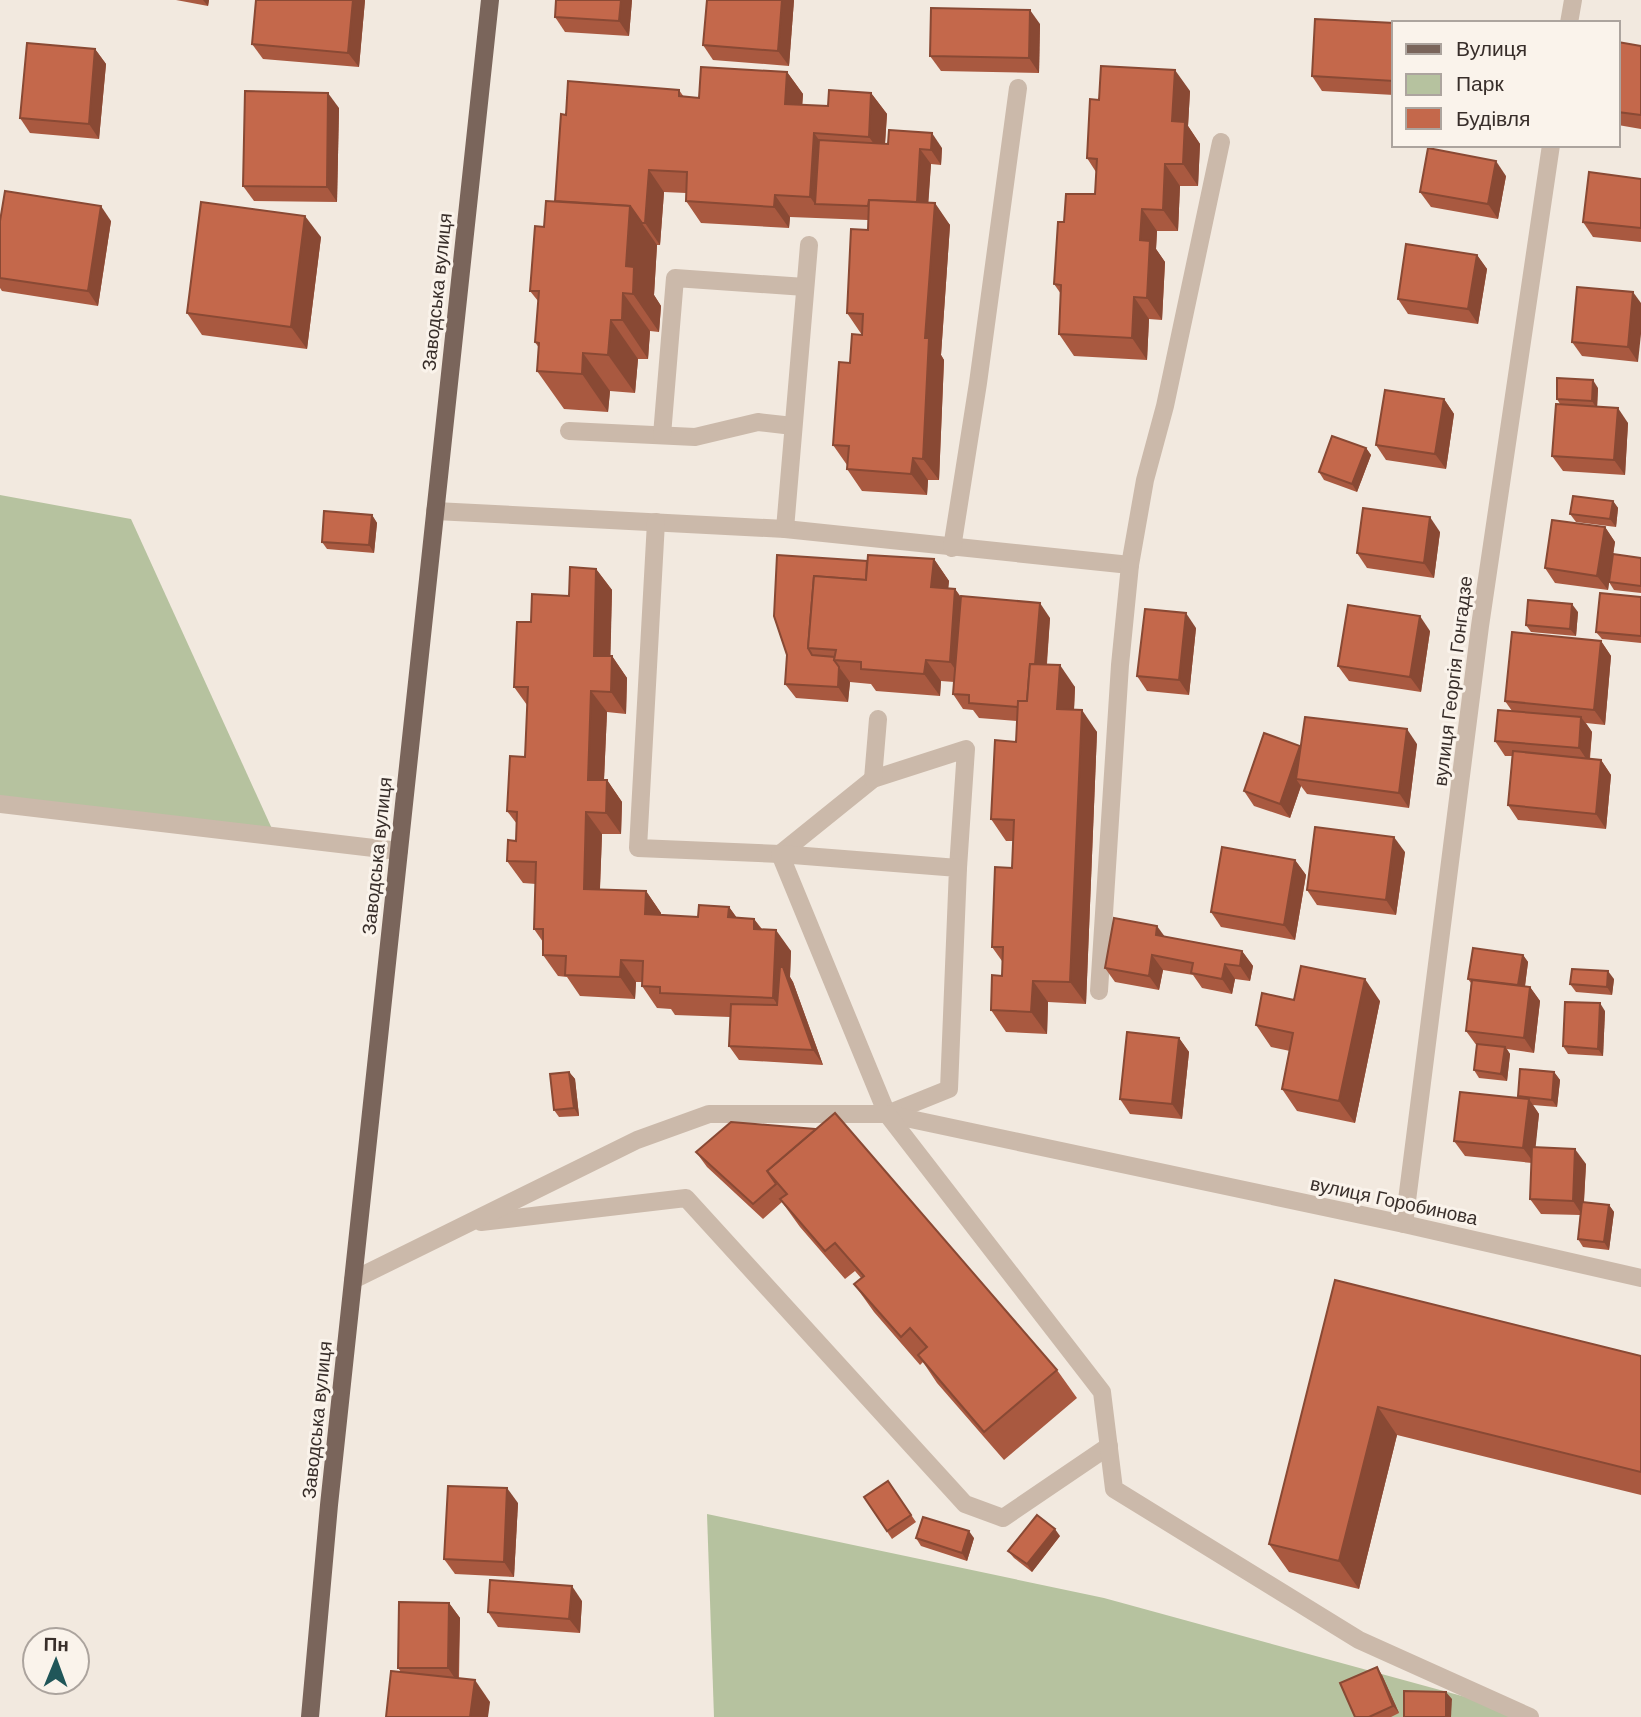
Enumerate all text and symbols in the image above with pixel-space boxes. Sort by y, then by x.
legend [1392,21,1620,147]
text: Вулиця [1456,37,1527,60]
text: Парк [1456,72,1504,95]
text: Будівля [1456,107,1530,130]
street label: Заводська вулиця [418,212,456,372]
street label: вулиця Георгія Гонгадзе [1430,575,1476,787]
street label: Заводська вулиця [358,776,396,936]
street label: вулиця Горобинова [1308,1173,1480,1229]
street label: Заводська вулиця [298,1340,336,1500]
north arrow [21,1626,91,1696]
text: Пн [44,1634,69,1655]

